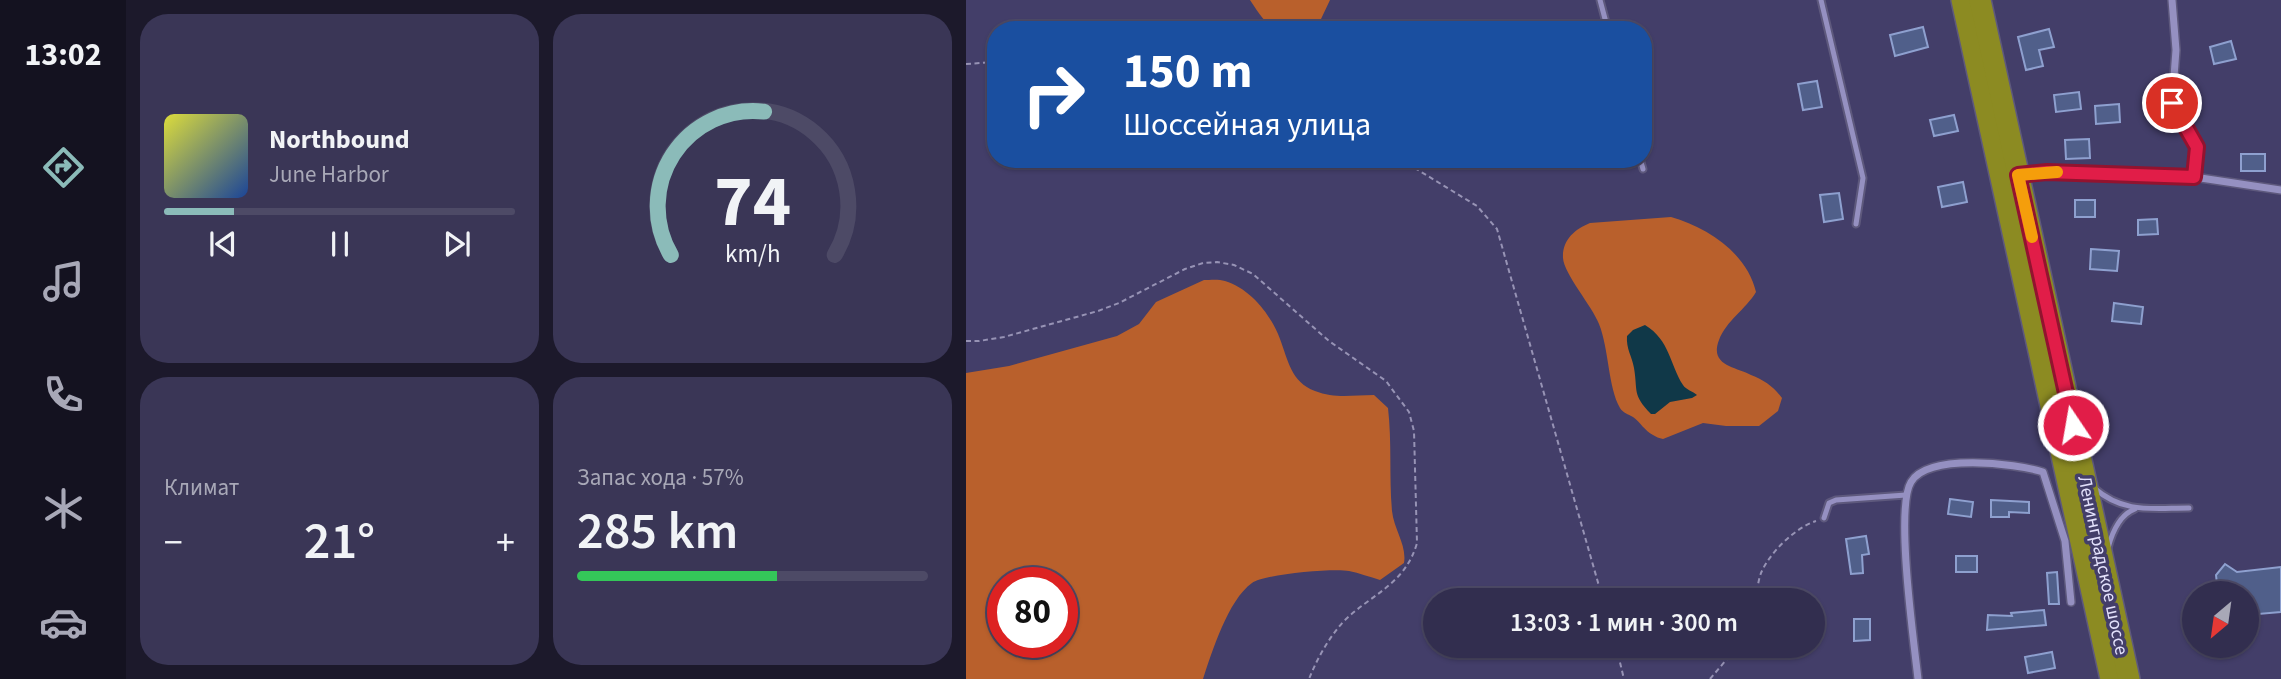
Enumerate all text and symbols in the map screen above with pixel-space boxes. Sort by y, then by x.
text: 13:02 [24,32,102,78]
text: 150 m [1123,37,1252,107]
icon: right [1008,49,1099,140]
pin [2142,73,2202,133]
icon: arrive [2153,84,2191,122]
text: Шоссейная улица [1123,102,1371,148]
text: Northbound [269,121,410,158]
icon: directions [39,143,88,192]
text: 74 [714,150,791,254]
text: June Harbor [269,158,389,191]
icon: previous [204,225,242,263]
icon: pause [321,225,359,263]
icon: next [438,225,476,263]
text: km/h [725,236,780,272]
icon: music [39,257,88,306]
icon: phone [39,370,88,419]
position arrow [2036,388,2110,462]
text: Запас хода · 57% [577,461,744,494]
text: Климат [164,471,239,504]
street label: Ленинградское шоссе [2070,473,2135,658]
icon: climate [39,484,88,533]
text: 285 km [577,495,738,569]
text: 21° [304,505,375,579]
text: − [164,516,183,570]
text: + [496,516,515,570]
speed limit sign: 80 [987,567,1078,658]
north arrow [2182,581,2259,658]
map controls [2182,581,2259,658]
icon: car [39,598,88,647]
text: 13:03 · 1 мин · 300 m [1510,604,1738,641]

